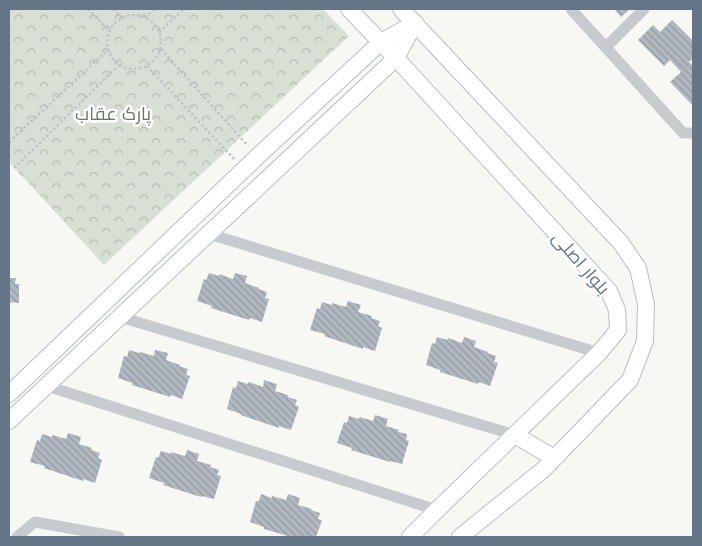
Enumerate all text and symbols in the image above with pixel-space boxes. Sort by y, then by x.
park label: پارک عقاب [75,101,151,127]
street label: بلوار اصلی [546,226,616,300]

